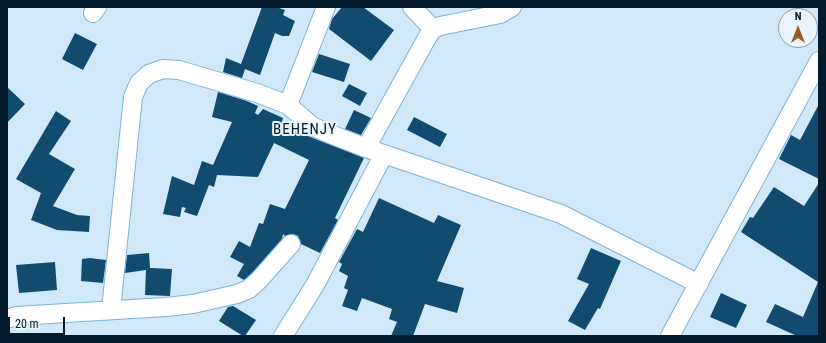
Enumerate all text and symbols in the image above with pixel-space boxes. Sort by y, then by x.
north arrow [778,8,818,48]
text: N [795,10,801,23]
district label: BEHENJY [273,121,337,139]
scale bar [10,309,67,335]
text: 20 m [15,317,39,331]

